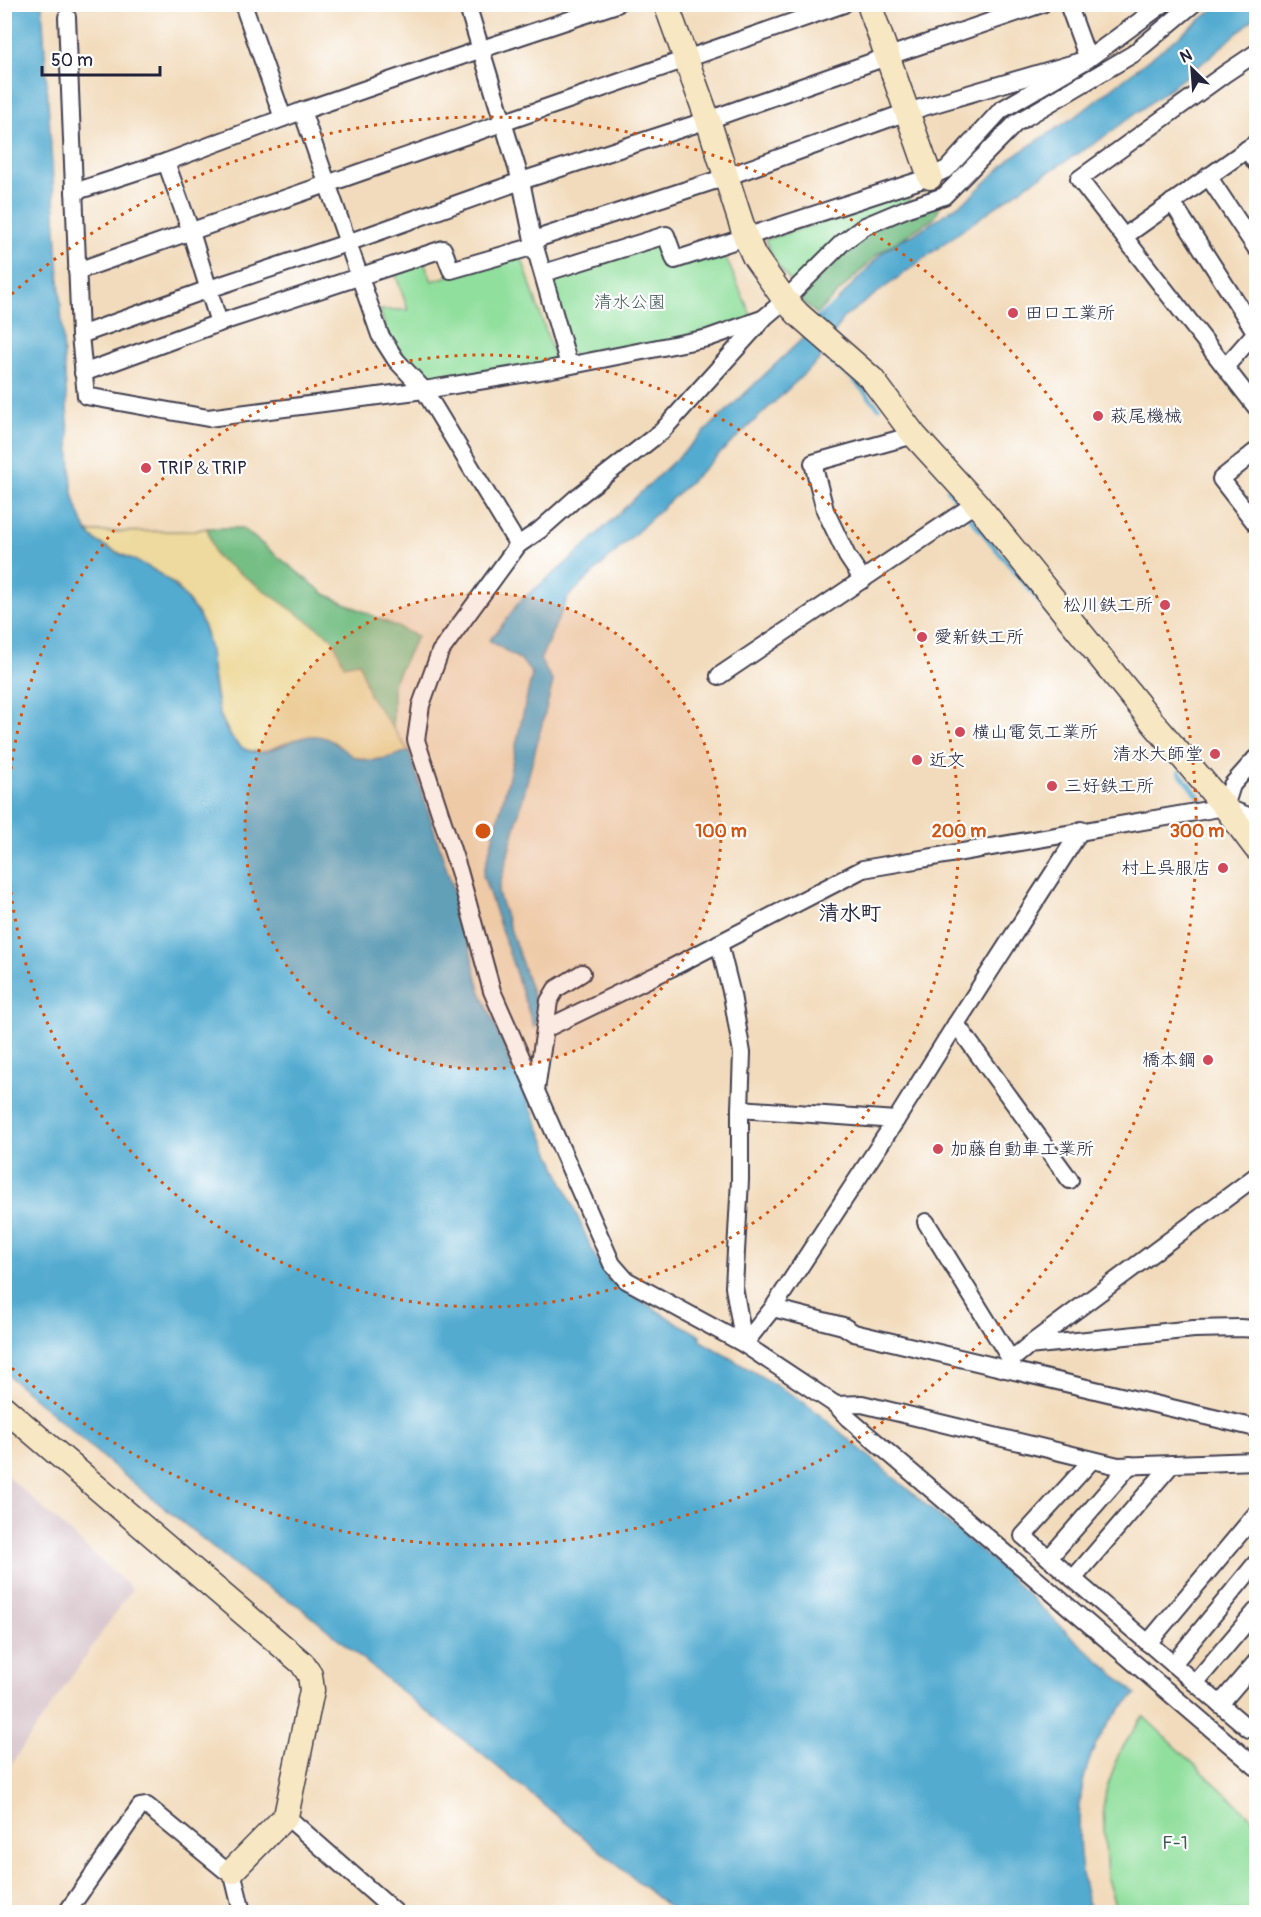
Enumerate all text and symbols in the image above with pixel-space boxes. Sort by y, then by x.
scale bar [42,39,160,77]
north arrow [1162,39,1222,99]
text: N [1177,45,1195,68]
text: 50 m [51,49,93,72]
park label: 清水公園 [594,291,666,314]
place label: 田口工業所 [1025,302,1115,325]
marker: 田口工業所 [1006,306,1020,320]
place label: 萩尾機械 [1110,405,1182,428]
marker: 萩尾機械 [1091,409,1105,423]
place label: TRIP＆TRIP [158,457,247,480]
marker: TRIP＆TRIP [139,461,153,475]
place label: 松川鉄工所 [1063,594,1153,617]
marker: 松川鉄工所 [1158,598,1172,612]
place label: 愛新鉄工所 [934,626,1024,649]
marker: 愛新鉄工所 [915,630,929,644]
place label: 横山電気工業所 [972,721,1098,744]
marker: 横山電気工業所 [953,725,967,739]
place label: 清水大師堂 [1113,743,1203,766]
marker: 清水大師堂 [1208,747,1222,761]
place label: 近文 [929,749,965,772]
marker: 近文 [910,753,924,767]
place label: 三好鉄工所 [1064,775,1154,798]
marker: 三好鉄工所 [1045,779,1059,793]
text: 100 m [695,820,747,843]
text: 200 m [932,820,986,843]
text: 300 m [1170,820,1224,843]
centre of rings [473,821,493,841]
place label: 村上呉服店 [1121,857,1211,880]
marker: 村上呉服店 [1216,861,1230,875]
district label: 清水町 [819,900,882,927]
place label: 橋本鋼 [1142,1049,1196,1072]
marker: 橋本鋼 [1201,1053,1215,1067]
place label: 加藤自動車工業所 [950,1138,1094,1161]
marker: 加藤自動車工業所 [931,1142,945,1156]
park label: F-1 [1162,1832,1188,1855]

